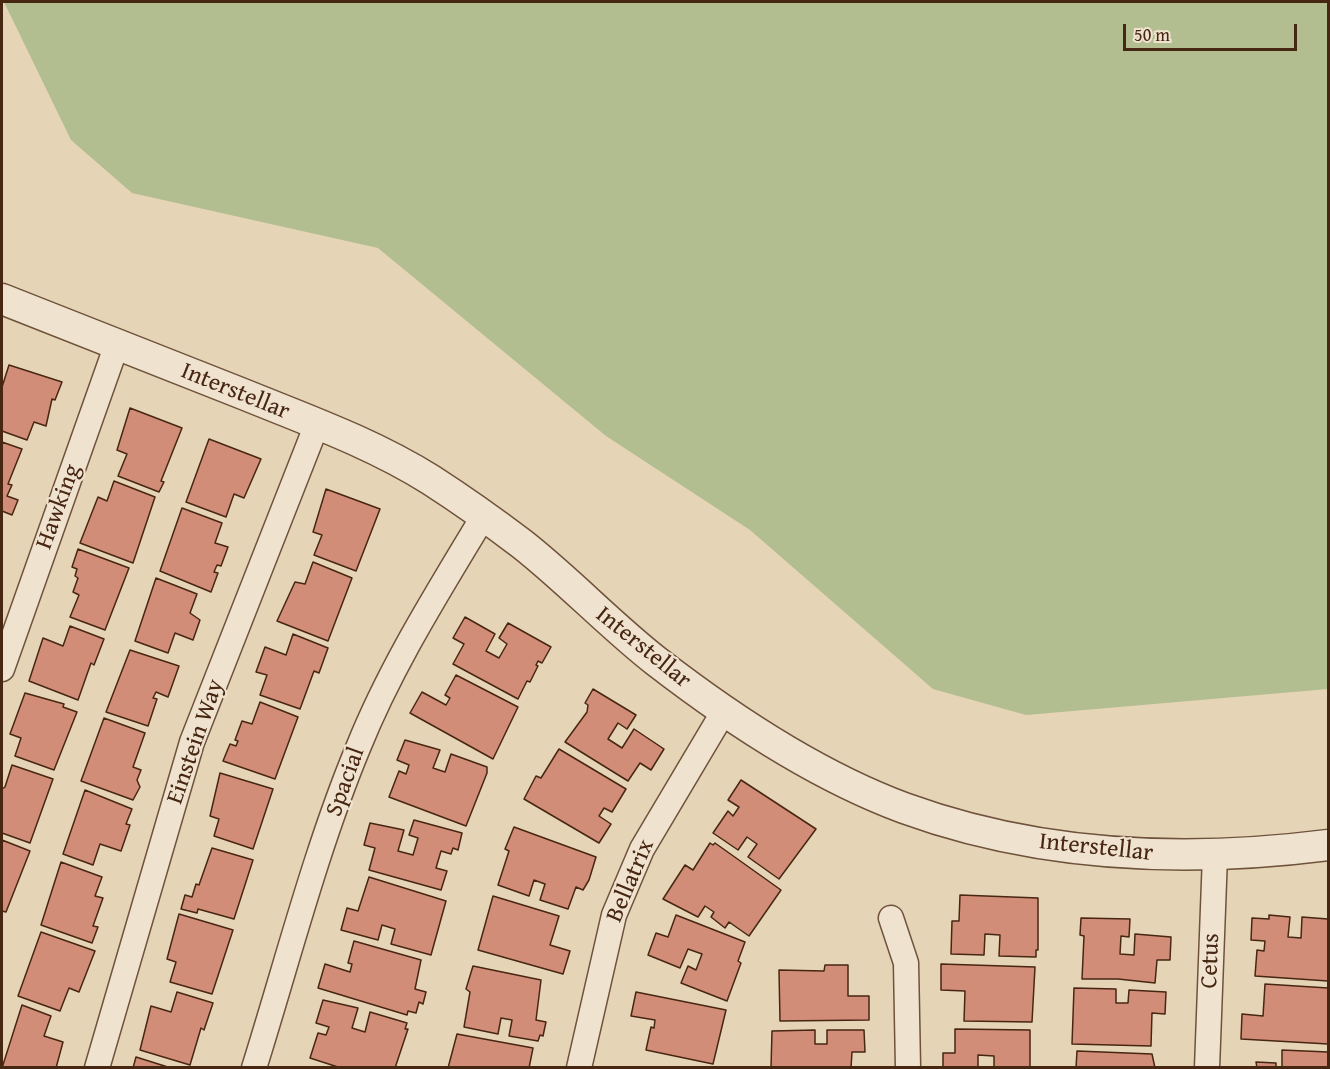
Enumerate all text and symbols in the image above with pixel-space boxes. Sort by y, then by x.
scale bar [1126,12,1300,50]
text: 50 m [1134,21,1170,48]
street label: Interstellar [177,357,293,427]
street label: Hawking [30,461,88,553]
street label: Interstellar [589,601,697,695]
street label: Einstein Way [161,676,231,808]
street label: Spacial [320,743,372,821]
street label: Interstellar [1038,828,1154,868]
street label: Bellatrix [601,835,661,927]
street label: Cetus [1196,933,1226,989]

